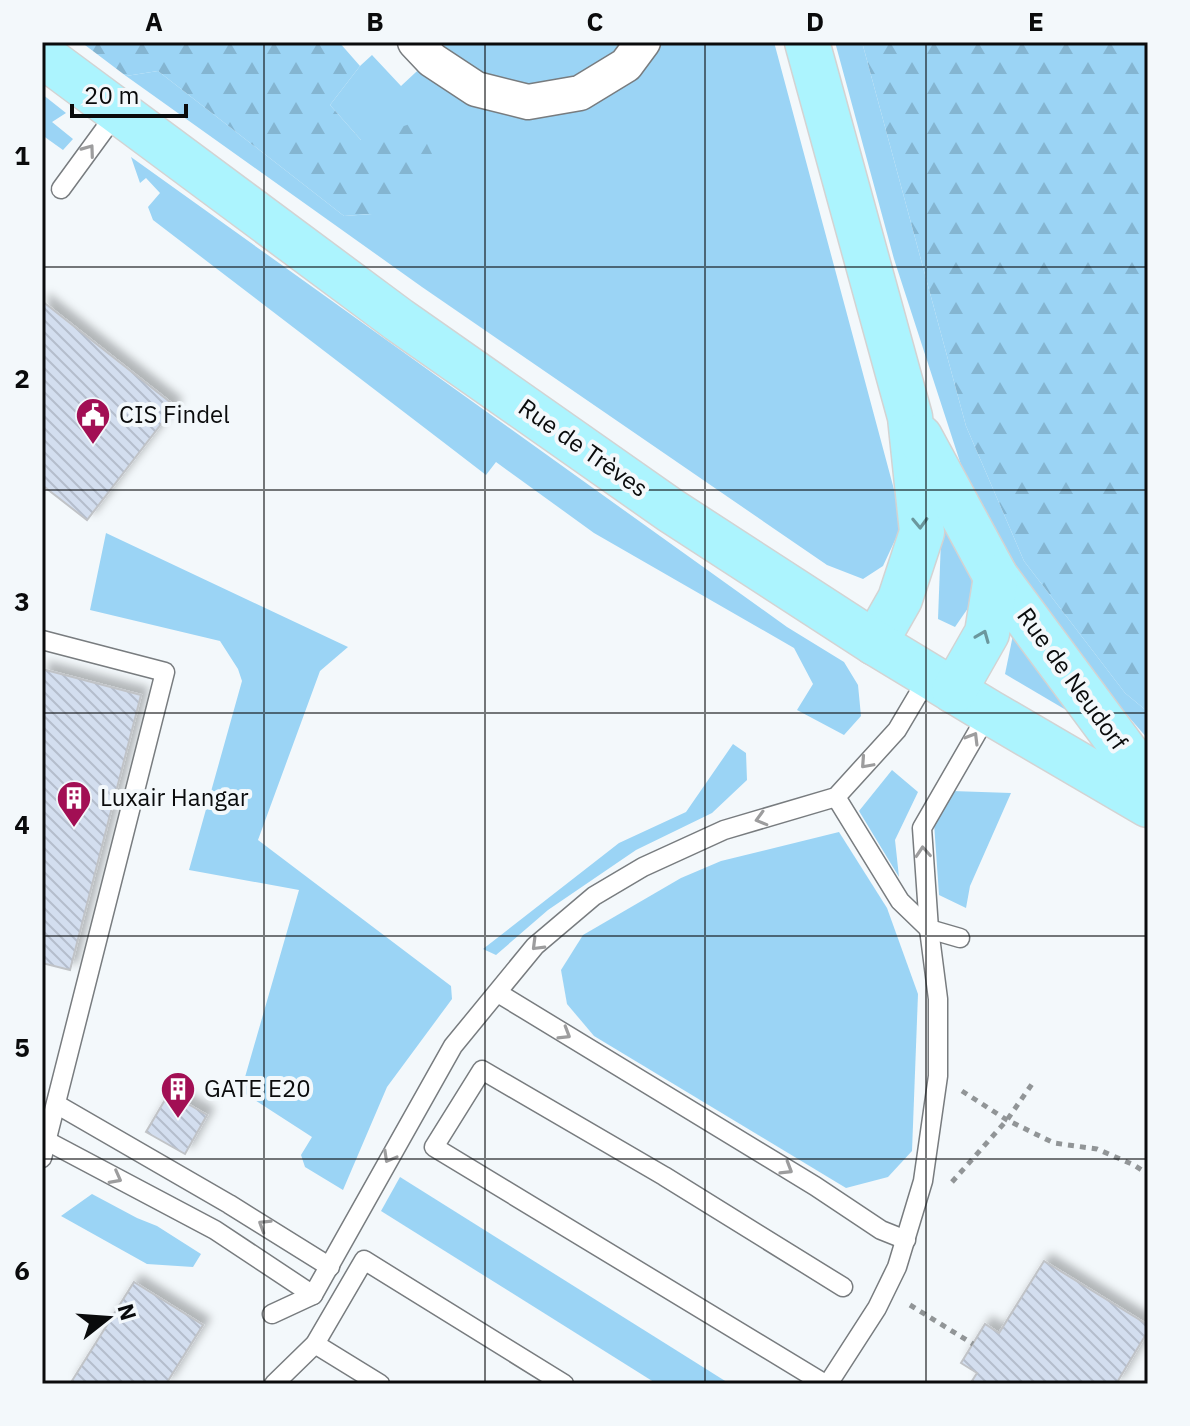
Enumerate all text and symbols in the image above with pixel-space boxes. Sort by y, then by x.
text: A [145,4,163,38]
text: B [366,4,384,38]
text: C [587,4,604,38]
text: D [806,4,824,38]
text: E [1028,4,1044,38]
scale bar [72,68,186,118]
text: 20 m [84,79,139,111]
text: 1 [14,138,30,172]
one-way arrow [80,144,94,159]
text: 2 [14,361,30,395]
street label: Rue de Trèves [512,391,655,504]
public building icon: CIS Findel [74,396,112,446]
place label: CIS Findel [119,398,230,430]
one-way arrow [912,517,929,529]
text: 3 [14,584,30,618]
street label: Rue de Neudorf [1010,601,1135,756]
one-way arrow [973,630,990,644]
one-way arrow [963,732,978,747]
one-way arrow [862,754,876,769]
building icon: Luxair Hangar [55,779,93,829]
place label: Luxair Hangar [100,781,249,813]
text: 4 [14,807,30,841]
one-way arrow [755,810,769,826]
one-way arrow [915,845,932,858]
one-way arrow [532,936,547,950]
one-way arrow [556,1024,570,1039]
text: 5 [14,1030,30,1064]
building icon: GATE E20 [159,1070,197,1120]
place label: GATE E20 [204,1072,311,1104]
one-way arrow [383,1149,399,1163]
one-way arrow [778,1159,793,1175]
one-way arrow [107,1168,122,1183]
one-way arrow [258,1220,273,1235]
text: 6 [14,1253,30,1287]
north arrow [68,1278,148,1358]
text: N [111,1300,144,1324]

